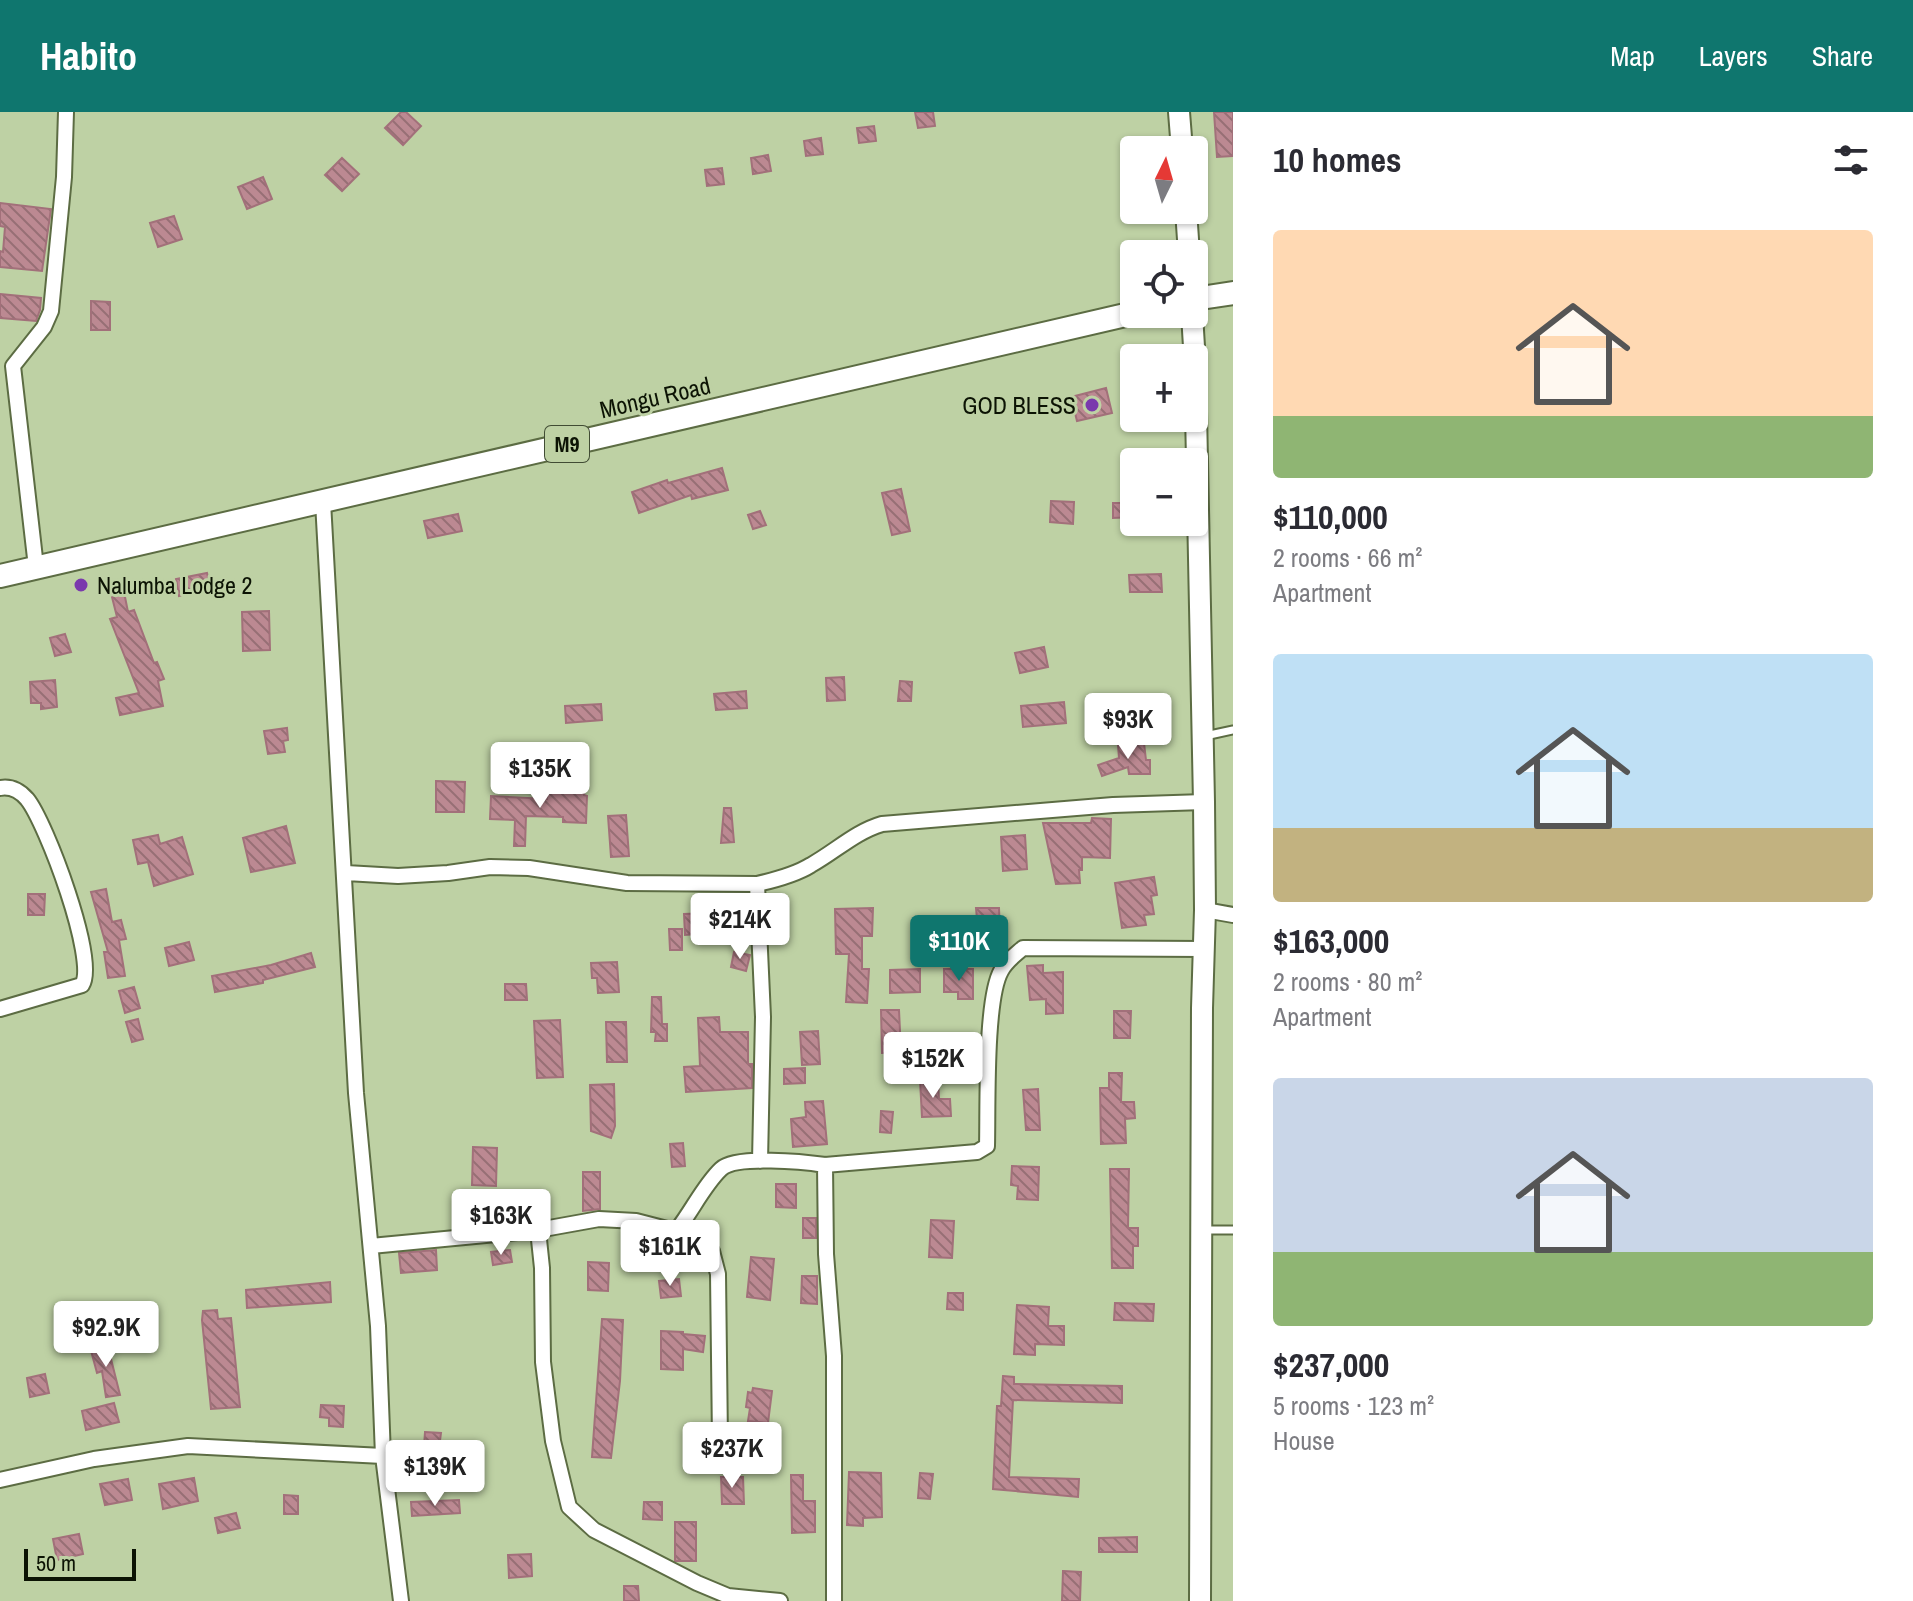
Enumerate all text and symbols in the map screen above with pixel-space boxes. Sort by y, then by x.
text: Habito [40,31,137,82]
text: Map [1610,37,1655,75]
text: Layers [1699,37,1768,75]
text: Share [1812,37,1873,75]
north arrow [1120,136,1208,224]
map controls [1120,136,1208,536]
text: 10 homes [1273,137,1402,183]
icon: filters [1829,138,1873,182]
button: locate [1120,240,1208,328]
icon: home [1501,282,1645,426]
button: + [1120,344,1208,432]
street label: Mongu Road [597,369,713,425]
place label: GOD BLESS [962,389,1076,421]
marker: GOD BLESS [1083,396,1101,414]
road number: M9 [545,426,589,462]
button: − [1120,448,1208,536]
text: $110,000 [1273,494,1388,540]
text: 2 rooms · 66 m² [1273,540,1422,575]
place label: Nalumba Lodge 2 [97,569,252,601]
text: Apartment [1273,575,1371,610]
marker: Nalumba Lodge 2 [72,576,90,594]
pin: $93K [1081,693,1175,761]
text: $93K [1103,701,1153,736]
icon: home [1501,706,1645,850]
pin: $135K [484,742,596,810]
text: $135K [509,750,571,785]
pin: $214K [684,893,796,961]
text: $214K [709,901,771,936]
pin: $110K [903,915,1015,983]
text: $163,000 [1273,918,1389,964]
text: $110K [928,923,990,958]
text: 2 rooms · 80 m² [1273,964,1422,999]
text: Apartment [1273,999,1371,1034]
pin: $152K [877,1032,989,1100]
text: $152K [902,1040,964,1075]
icon: home [1501,1130,1645,1274]
pin: $163K [445,1189,557,1257]
text: $163K [470,1197,532,1232]
pin: $161K [614,1220,726,1288]
text: $161K [639,1228,701,1263]
pin: $92.9K [41,1301,171,1369]
text: $92.9K [72,1309,140,1344]
text: $237,000 [1273,1342,1389,1388]
text: 5 rooms · 123 m² [1273,1388,1434,1423]
pin: $237K [676,1422,788,1490]
text: House [1273,1423,1335,1458]
text: $237K [701,1430,763,1465]
pin: $139K [379,1440,491,1508]
text: $139K [404,1448,466,1483]
scale bar [24,1545,136,1581]
text: 50 m [36,1548,76,1578]

